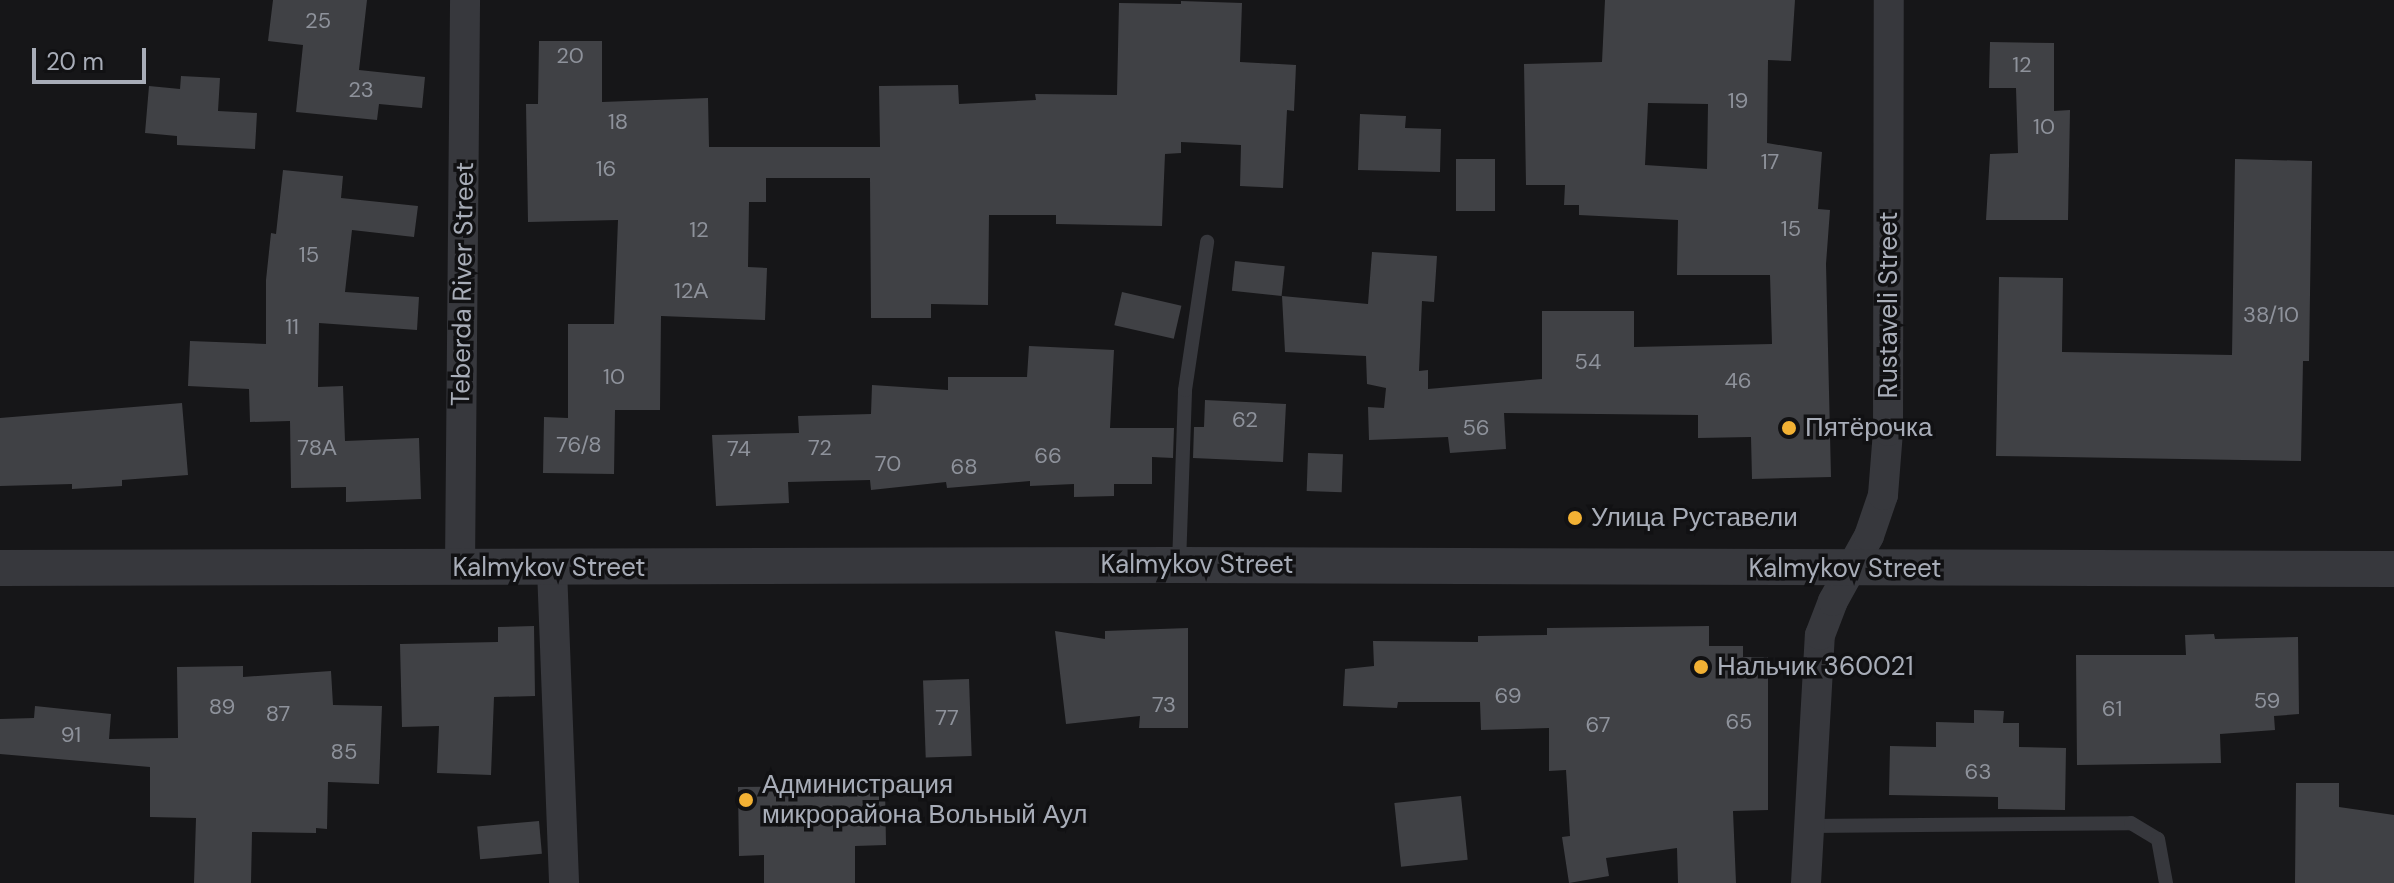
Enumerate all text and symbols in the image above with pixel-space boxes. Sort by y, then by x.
house number: 25 [305,8,331,34]
scale bar [36,32,150,82]
house number: 20 [556,43,584,69]
text: 20 m [46,46,104,77]
house number: 12 [2012,52,2032,78]
house number: 23 [348,77,374,103]
house number: 19 [1728,88,1748,114]
house number: 18 [608,109,628,135]
house number: 10 [2033,114,2055,140]
house number: 17 [1761,149,1779,175]
house number: 16 [596,156,616,182]
street label: Teberda River Street [445,162,481,406]
street label: Rustaveli Street [1873,211,1905,399]
house number: 15 [1781,216,1801,242]
house number: 12 [689,217,709,243]
house number: 15 [299,242,319,268]
house number: 12А [674,278,708,304]
house number: 38/10 [2243,302,2299,328]
house number: 11 [285,314,299,340]
house number: 54 [1575,349,1601,375]
house number: 10 [603,364,625,390]
house number: 46 [1724,368,1752,394]
house number: 62 [1232,407,1258,433]
place label: Пятёрочка [1805,412,1932,444]
house number: 56 [1462,415,1490,441]
marker: Пятёрочка [1780,419,1798,437]
house number: 76/8 [556,432,602,458]
house number: 78А [297,435,337,461]
house number: 72 [808,435,832,461]
house number: 74 [727,436,751,462]
house number: 66 [1034,443,1062,469]
house number: 70 [875,451,901,477]
house number: 68 [950,454,978,480]
place label: Улица Руставели [1591,502,1798,534]
marker: Улица Руставели [1566,509,1584,527]
street label: Kalmykov Street [1100,549,1294,581]
street label: Kalmykov Street [452,552,646,584]
street label: Kalmykov Street [1748,553,1942,585]
place label: Нальчик 360021 [1717,651,1914,683]
marker: Нальчик 360021 [1692,658,1710,676]
house number: 69 [1494,683,1522,709]
house number: 59 [2254,688,2280,714]
house number: 73 [1152,692,1176,718]
house number: 89 [209,694,235,720]
house number: 61 [2102,696,2122,722]
house number: 87 [266,701,290,727]
house number: 77 [935,705,959,731]
house number: 65 [1726,709,1752,735]
house number: 67 [1586,712,1610,738]
house number: 91 [61,722,81,748]
house number: 85 [331,739,357,765]
house number: 63 [1965,759,1991,785]
place label: Администрация микрорайона Вольный Аул [762,769,1087,830]
marker: Администрация микрорайона Вольный Аул [737,791,755,809]

